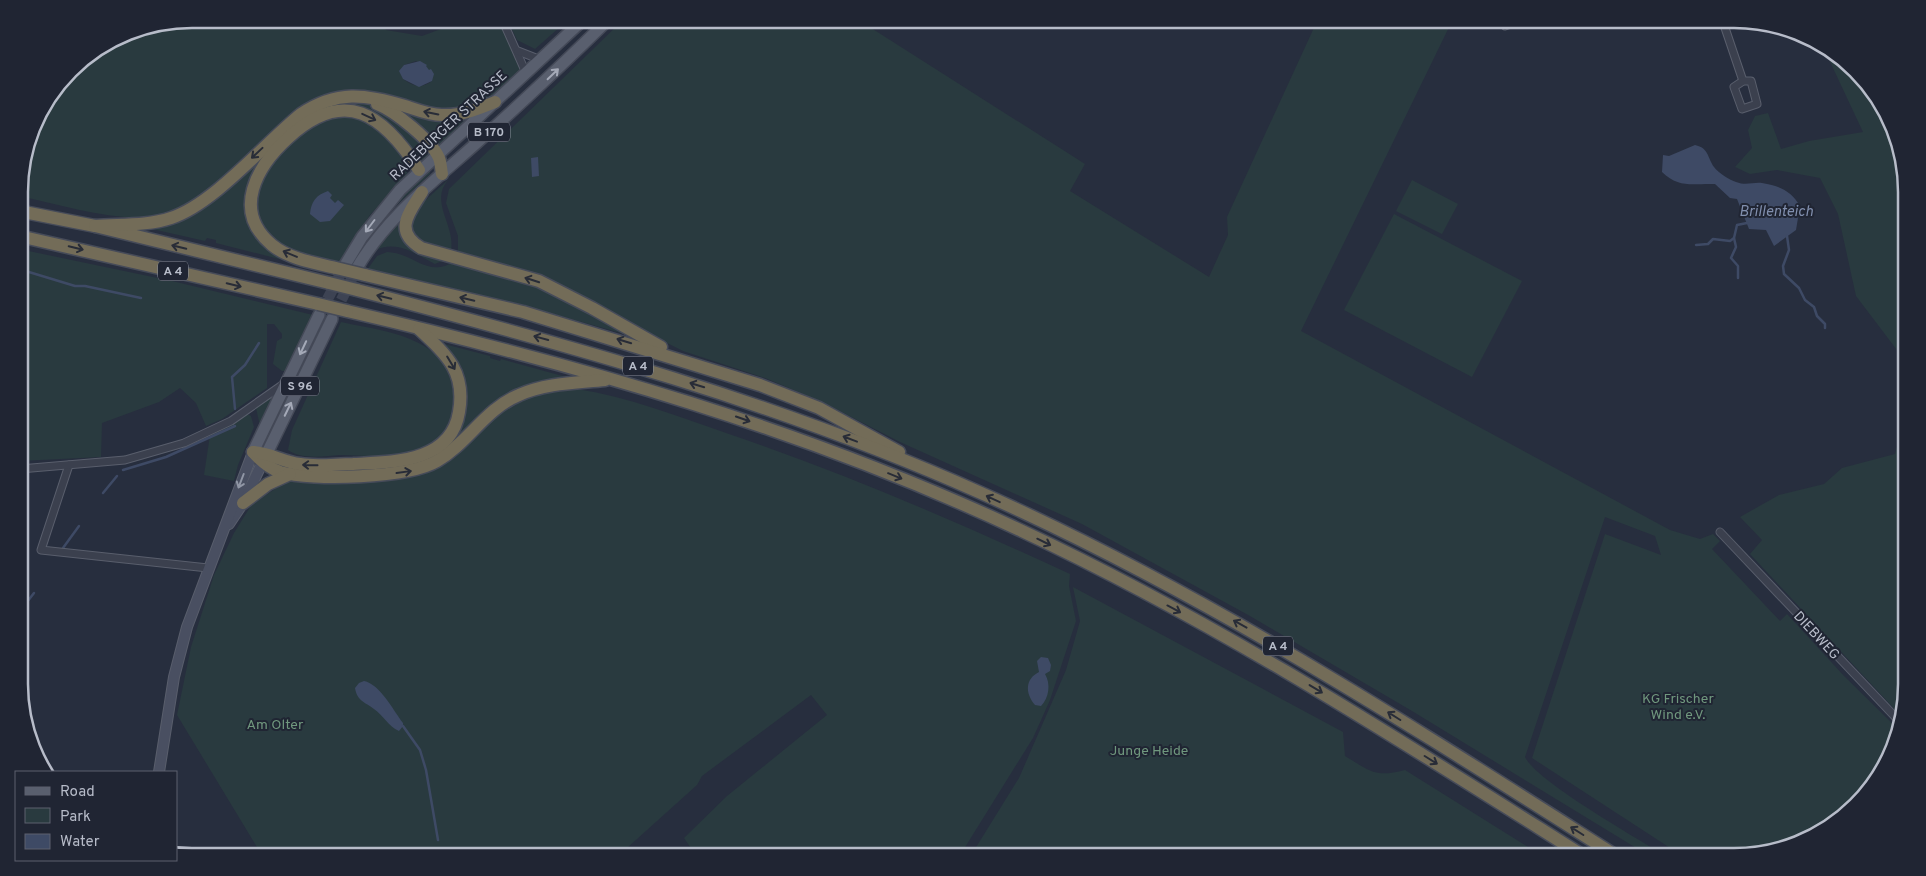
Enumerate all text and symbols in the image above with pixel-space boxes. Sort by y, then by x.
street label: RADEBURGER STRASSE [387,67,511,185]
one-way arrow [547,67,559,80]
one-way arrow [423,108,439,117]
one-way arrow [361,113,376,122]
road number: B 170 [468,122,510,142]
one-way arrow [250,147,263,159]
water label: Brillenteich [1739,203,1813,222]
one-way arrow [365,219,376,232]
one-way arrow [172,242,188,251]
one-way arrow [67,244,83,253]
one-way arrow [283,249,298,259]
road number: A 4 [158,262,188,280]
one-way arrow [525,274,541,284]
one-way arrow [226,281,242,290]
one-way arrow [376,292,392,302]
one-way arrow [459,294,475,303]
one-way arrow [533,333,549,343]
one-way arrow [616,336,632,346]
one-way arrow [298,340,308,355]
one-way arrow [446,355,456,369]
road number: A 4 [623,356,653,376]
road number: S 96 [281,376,319,396]
one-way arrow [689,379,705,389]
one-way arrow [284,402,293,417]
one-way arrow [735,415,751,424]
one-way arrow [843,434,858,443]
one-way arrow [302,460,318,470]
one-way arrow [396,467,412,477]
one-way arrow [887,472,903,481]
one-way arrow [236,474,245,489]
one-way arrow [986,493,1001,503]
one-way arrow [1036,538,1051,547]
one-way arrow [1167,604,1181,614]
street label: DIEBWEG [1789,608,1843,664]
one-way arrow [1232,619,1247,629]
road number: A 4 [1263,636,1293,656]
one-way arrow [1308,684,1322,694]
park label: KG Frischer Wind e.V. [1642,691,1715,724]
one-way arrow [1388,711,1402,721]
park label: Am Olter [247,717,304,734]
park label: Junge Heide [1110,743,1188,760]
one-way arrow [1424,755,1438,765]
legend [15,771,178,861]
text: Road [60,783,95,802]
text: Park [60,808,91,827]
one-way arrow [1571,826,1585,836]
text: Water [60,833,100,852]

